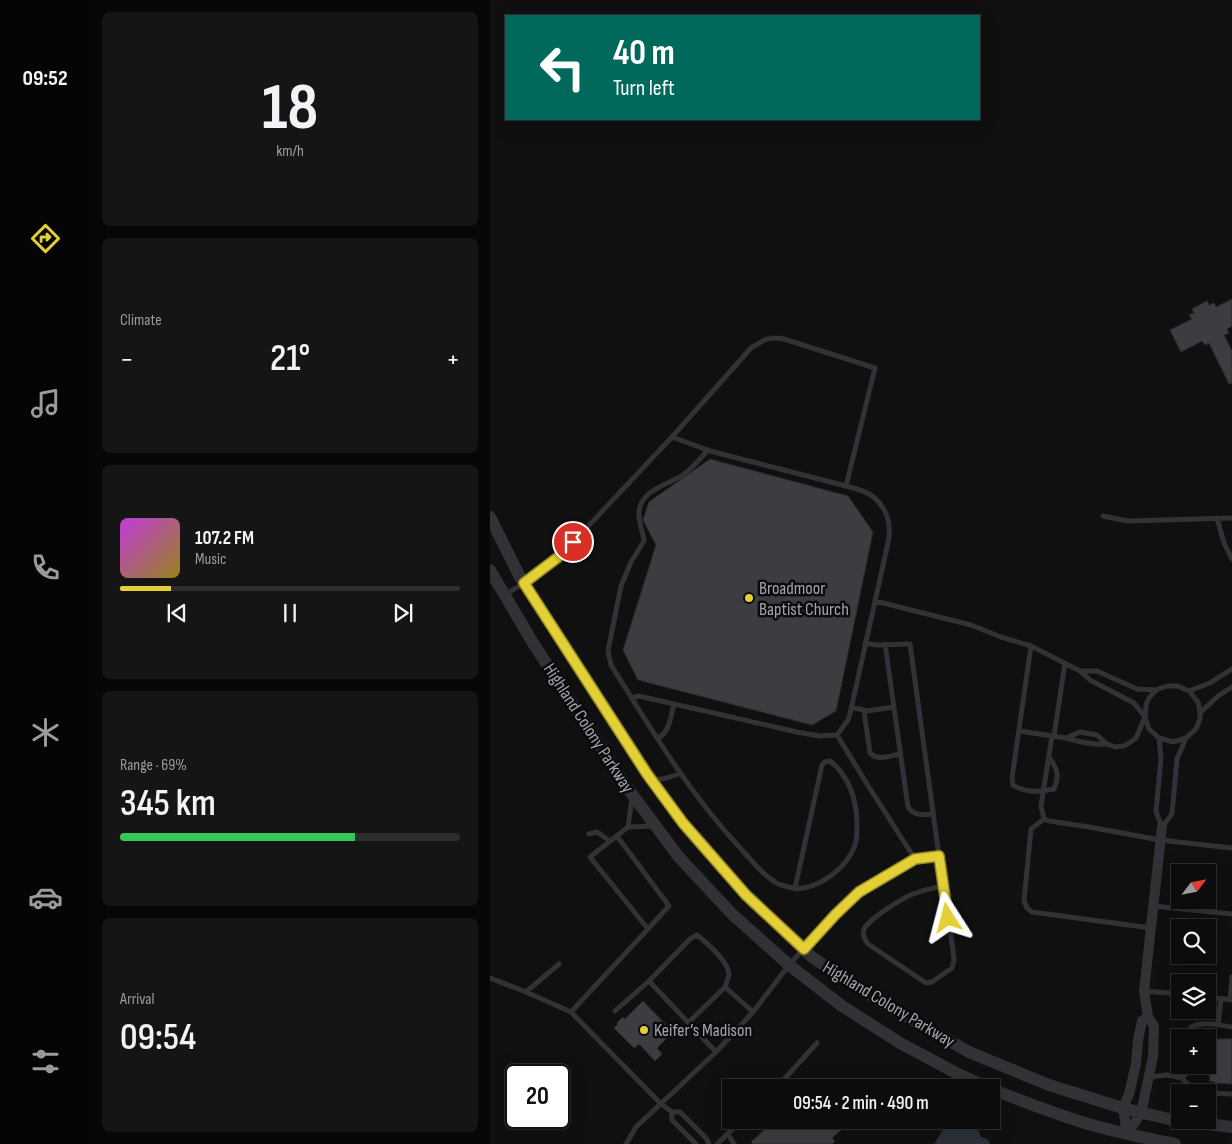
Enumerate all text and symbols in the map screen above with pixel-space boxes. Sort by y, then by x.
text: 40 m [613,32,675,75]
icon: left [530,35,595,100]
text: 09:52 [22,65,68,92]
text: 18 [262,70,318,148]
text: Turn left [613,75,675,102]
text: km/h [276,142,304,161]
icon: directions [28,221,63,256]
text: Climate [120,311,162,330]
text: 21° [270,336,310,381]
text: − [120,343,134,376]
text: + [446,343,460,376]
icon: music [28,386,63,421]
pin [552,521,594,563]
text: 107.2 FM [195,527,254,550]
icon: arrive [559,528,587,556]
icon: phone [28,550,63,585]
text: Music [195,550,226,569]
place label: Broadmoor Baptist Church [759,578,849,620]
marker: Broadmoor Baptist Church [743,592,755,604]
icon: previous [163,599,191,627]
icon: pause [276,599,304,627]
icon: next [389,599,417,627]
street label: Highland Colony Parkway [539,660,638,797]
icon: climate [28,715,63,750]
text: Range · 69% [120,756,187,775]
text: 345 km [120,781,216,826]
north arrow [1171,864,1216,909]
map controls [1171,864,1216,1129]
icon: car [28,880,63,915]
position arrow [921,891,973,943]
button: search [1171,919,1216,964]
street label: Highland Colony Parkway [819,957,958,1052]
button: layers [1171,974,1216,1019]
text: Arrival [120,990,154,1009]
text: 09:54 [120,1015,196,1060]
place label: Keifer’s Madison [654,1020,752,1041]
marker: Keifer’s Madison [638,1024,650,1036]
button: + [1171,1029,1216,1074]
icon: filters [28,1044,63,1079]
speed limit sign: 20 [505,1064,570,1129]
button: − [1171,1084,1216,1129]
text: 09:54 · 2 min · 490 m [793,1092,929,1115]

